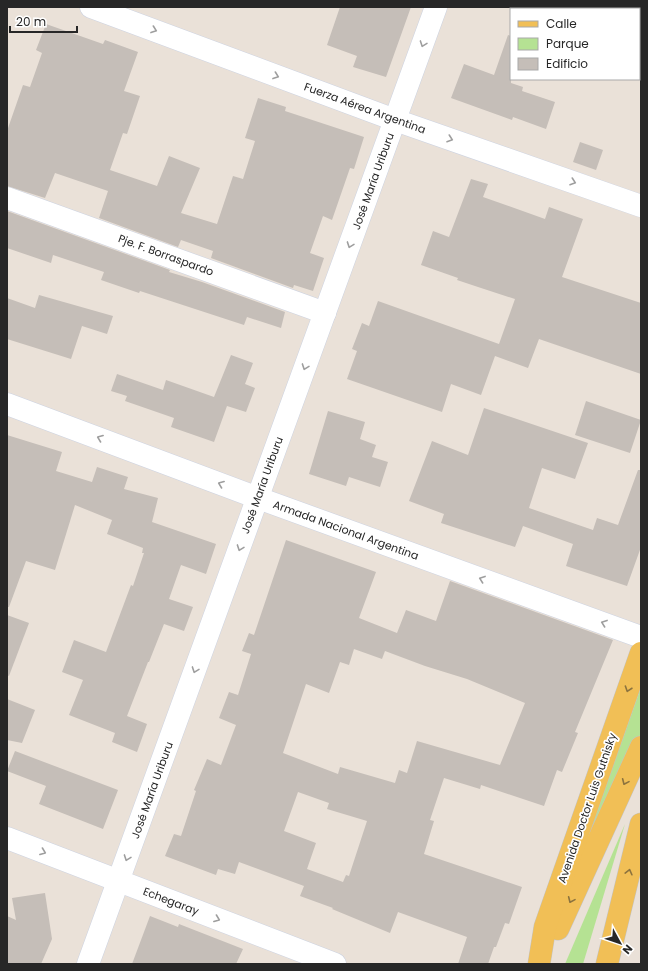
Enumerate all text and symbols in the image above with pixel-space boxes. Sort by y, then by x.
scale bar [10,8,77,34]
legend [510,8,640,80]
text: 20 m [16,13,46,30]
text: Calle [546,15,577,32]
one-way arrow [150,26,157,34]
text: Parque [546,35,589,52]
one-way arrow [419,40,428,47]
text: Edificio [546,55,588,72]
one-way arrow [272,71,279,79]
street label: Fuerza Aérea Argentina [302,79,428,137]
street label: José María Uriburu [348,130,398,232]
one-way arrow [447,134,454,143]
one-way arrow [569,177,576,186]
street label: Pje. F. Borraspardo [116,230,216,280]
one-way arrow [346,241,354,248]
one-way arrow [302,363,310,370]
street label: José María Uriburu [237,434,287,536]
one-way arrow [96,435,103,443]
one-way arrow [218,481,225,489]
street label: Armada Nacional Argentina [271,496,421,564]
one-way arrow [236,544,244,551]
one-way arrow [479,575,486,584]
one-way arrow [601,620,608,628]
one-way arrow [192,666,200,673]
one-way arrow [624,686,633,693]
street label: Avenida Doctor Luis Gutnisky [554,730,620,885]
street label: José María Uriburu [127,739,177,841]
one-way arrow [622,778,630,786]
one-way arrow [40,848,47,856]
one-way arrow [123,854,131,861]
one-way arrow [625,868,633,875]
street label: Echegaray [141,883,202,919]
one-way arrow [568,896,576,904]
one-way arrow [214,914,221,922]
north arrow [600,923,640,963]
text: N [619,941,636,958]

